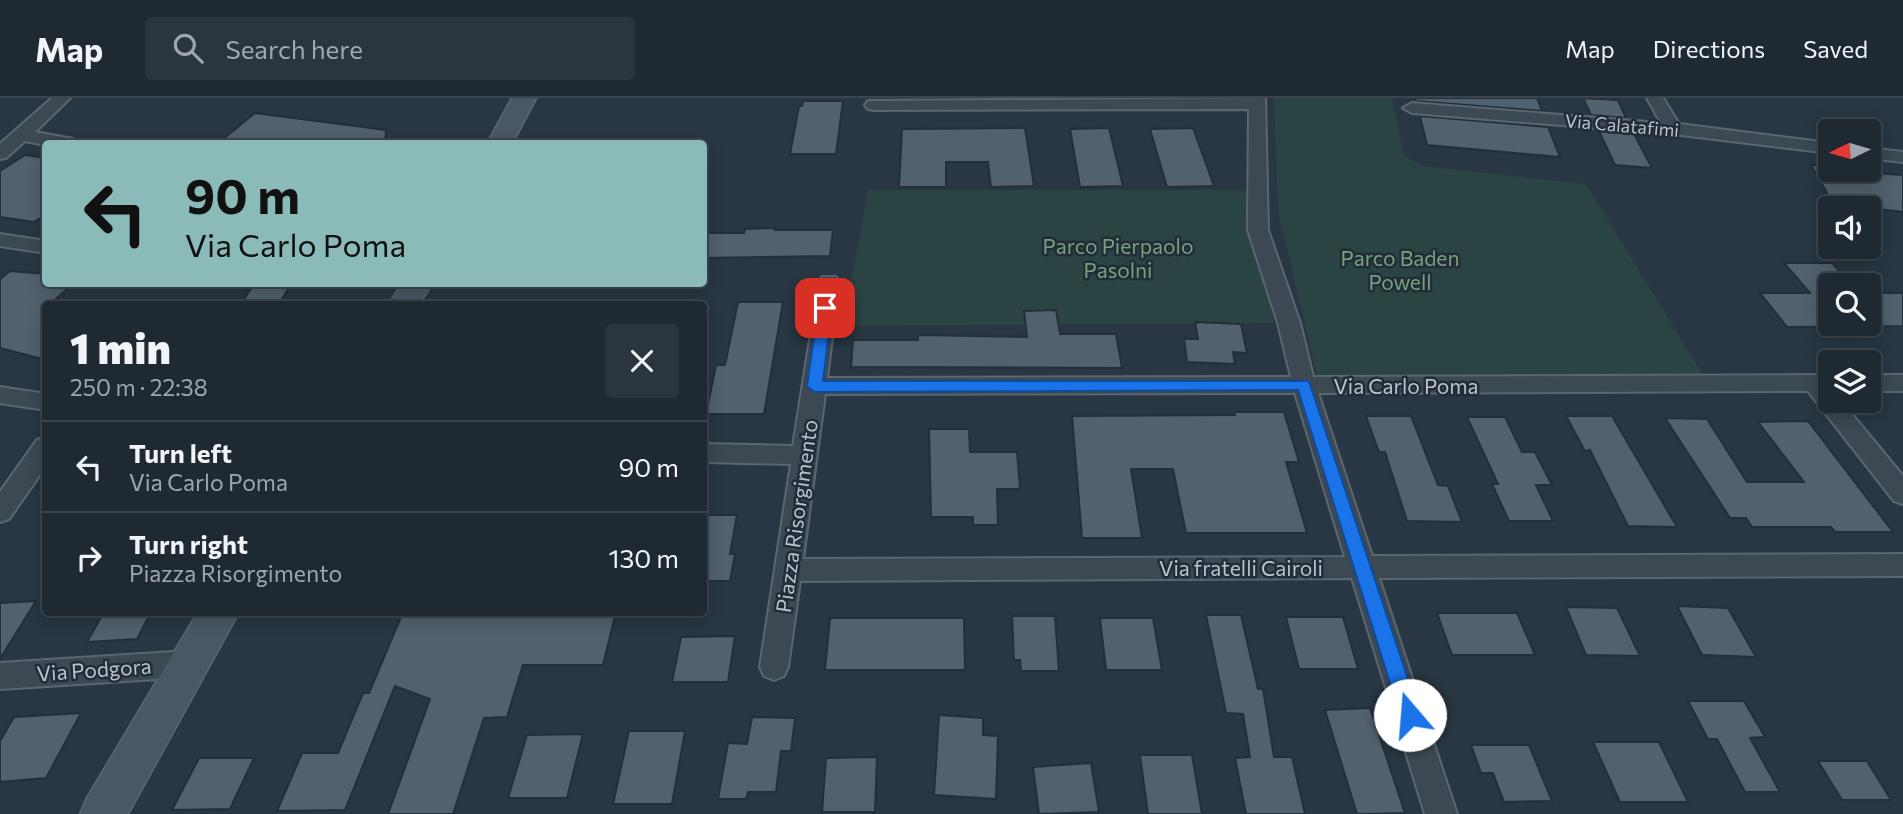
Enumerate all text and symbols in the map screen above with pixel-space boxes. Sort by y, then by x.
search box [145,17,635,80]
text: Map [35,28,103,69]
icon: search [169,29,207,67]
text: Search here [225,33,363,64]
text: Map [1565,34,1615,63]
text: Directions [1653,34,1765,63]
text: Saved [1803,34,1868,63]
street label: Via Calatafimi [1564,109,1680,141]
north arrow [1818,119,1881,182]
map controls [1818,119,1881,413]
text: 90 m [185,164,300,224]
icon: left [70,168,161,259]
button: sound [1818,196,1881,259]
text: Via Carlo Poma [185,224,406,264]
park label: Parco Pierpaolo Pasolni [1042,233,1194,282]
park label: Parco Baden Powell [1341,245,1459,294]
button: search [1818,273,1881,336]
pin [795,278,855,338]
icon: arrive [806,289,844,327]
text: 1 min [70,321,171,373]
button: close [605,324,679,398]
button: layers [1818,350,1881,413]
text: 250 m · 22:38 [70,373,208,401]
street label: Via Carlo Poma [1333,373,1479,398]
street label: Piazza Risorgimento [770,418,822,614]
text: Turn left [129,437,232,468]
icon: left [70,448,108,486]
text: 90 m [619,451,679,482]
text: Via Carlo Poma [129,468,288,496]
text: Turn right [129,528,248,559]
icon: right [70,539,108,577]
text: 130 m [608,542,679,573]
street label: Via fratelli Cairoli [1159,555,1323,580]
text: Piazza Risorgimento [129,559,342,587]
street label: Via Podgora [36,653,152,685]
position arrow [1373,678,1447,752]

